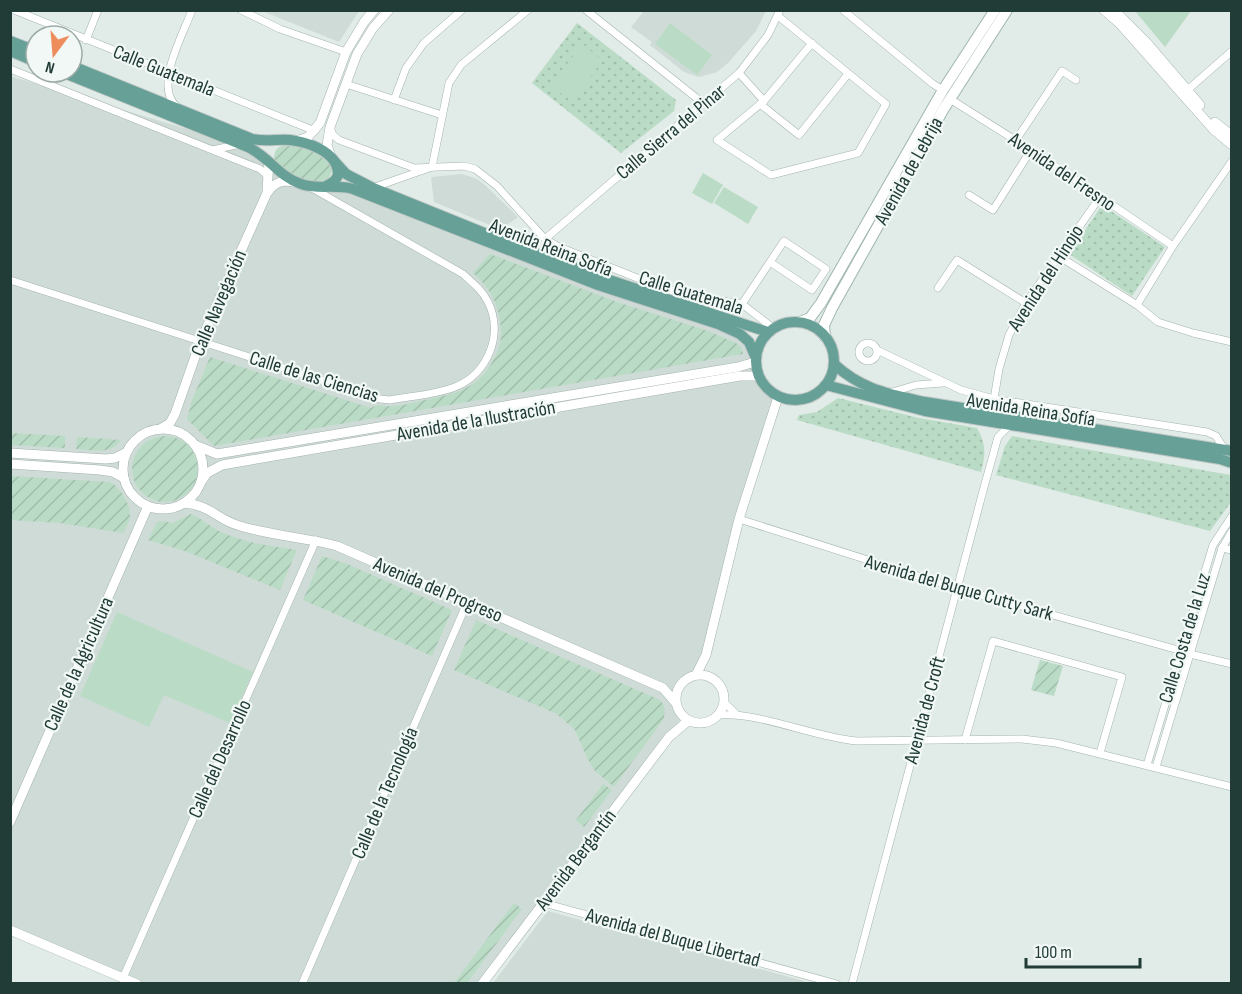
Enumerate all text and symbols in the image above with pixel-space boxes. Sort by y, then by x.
north arrow [24,24,84,84]
street label: Calle Guatemala [110,40,218,102]
text: N [44,57,57,77]
street label: Calle Sierra del Pinar [611,79,731,185]
street label: Avenida de Lebrija [869,113,948,230]
street label: Avenida del Fresno [1003,127,1120,217]
street label: Avenida Reina Sofía [485,213,616,282]
street label: Avenida del Hinojo [1002,221,1089,336]
street label: Calle Navegación [186,246,252,360]
street label: Calle Guatemala [636,266,746,320]
street label: Calle de las Ciencias [247,346,381,408]
street label: Avenida Reina Sofía [964,388,1097,432]
street label: Avenida de la Ilustración [394,395,557,447]
street label: Avenida del Buque Cutty Sark [861,549,1056,626]
street label: Avenida del Progreso [369,552,506,628]
street label: Calle Costa de la Luz [1154,570,1216,706]
street label: Calle de la Agricultura [39,593,119,735]
street label: Avenida de Croft [899,654,951,767]
street label: Calle del Desarrollo [183,696,257,822]
street label: Calle de la Tecnología [346,724,424,862]
street label: Avenida Bergantín [530,805,622,916]
street label: Avenida del Buque Libertad [582,903,763,973]
scale bar [1026,931,1140,969]
text: 100 m [1035,942,1072,963]

